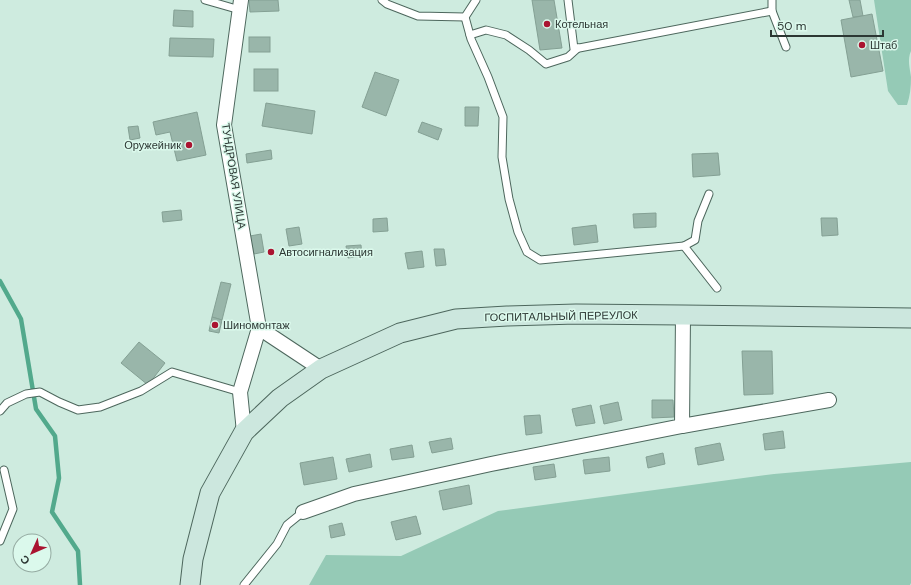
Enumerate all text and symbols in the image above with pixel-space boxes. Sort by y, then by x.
scale bar [771,12,883,38]
place label: Котельная [555,17,608,31]
text: 50 m [777,18,806,34]
marker: Котельная [542,19,552,29]
place label: Штаб [870,38,897,52]
marker: Штаб [857,40,867,50]
street label: ТУНДРОВАЯ УЛИЦА [219,122,249,231]
place label: Оружейник [124,138,181,152]
marker: Оружейник [184,140,194,150]
place label: Автосигнализация [279,245,373,259]
marker: Автосигнализация [266,247,276,257]
street label: ГОСПИТАЛЬНЫЙ ПЕРЕУЛОК [484,308,638,324]
place label: Шиномонтаж [223,318,290,332]
marker: Шиномонтаж [210,320,220,330]
north arrow [12,533,52,573]
text: С [17,552,33,568]

